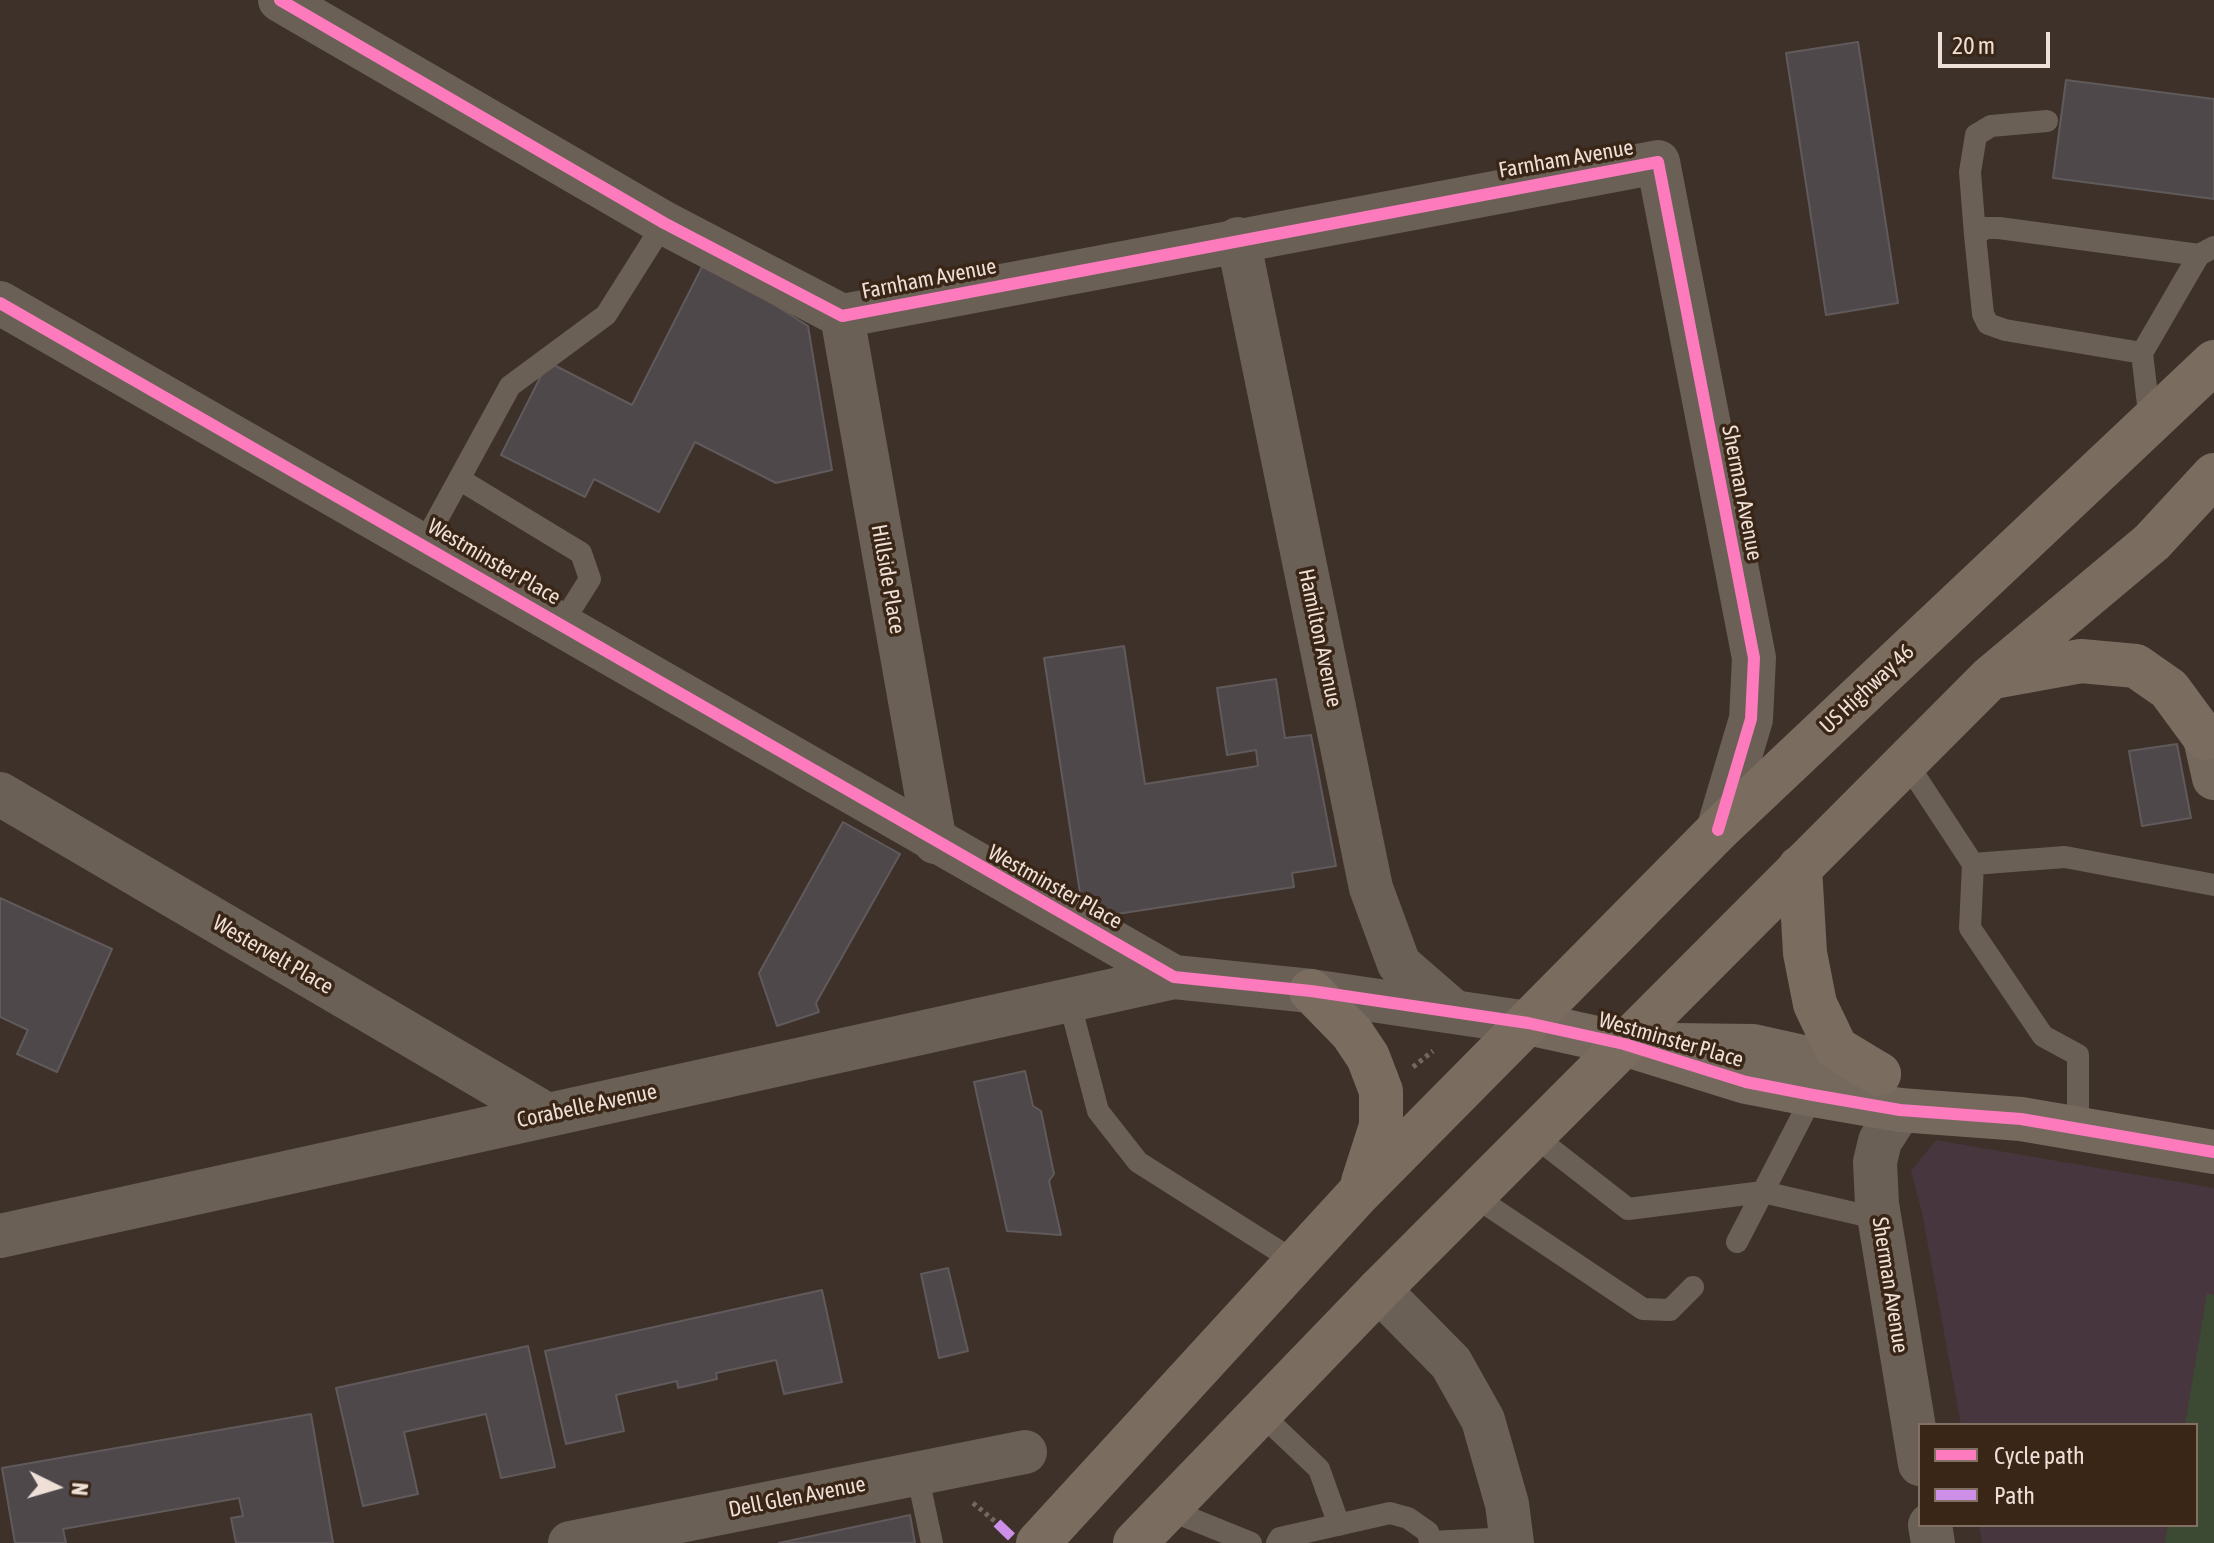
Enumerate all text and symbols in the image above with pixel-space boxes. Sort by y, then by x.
scale bar [1942,16,2054,66]
text: 20 m [1952,32,1995,59]
street label: Farnham Avenue [1497,134,1635,184]
street label: Farnham Avenue [860,253,998,305]
street label: Sherman Avenue [1716,423,1768,563]
street label: Westminster Place [423,513,565,611]
street label: Hillside Place [865,522,911,636]
street label: Hamilton Avenue [1292,566,1348,710]
street label: US Highway 46 [1814,639,1920,739]
street label: Westminster Place [983,839,1127,935]
street label: Westervelt Place [208,910,338,1000]
street label: Westminster Place [1596,1007,1746,1073]
street label: Corabelle Avenue [515,1078,659,1134]
street label: Sherman Avenue [1866,1215,1914,1355]
legend [1918,1423,2198,1527]
text: Cycle path [1994,1442,2085,1469]
north arrow [16,1447,96,1527]
street label: Dell Glen Avenue [726,1471,868,1523]
text: N [66,1481,93,1497]
text: Path [1994,1482,2035,1509]

